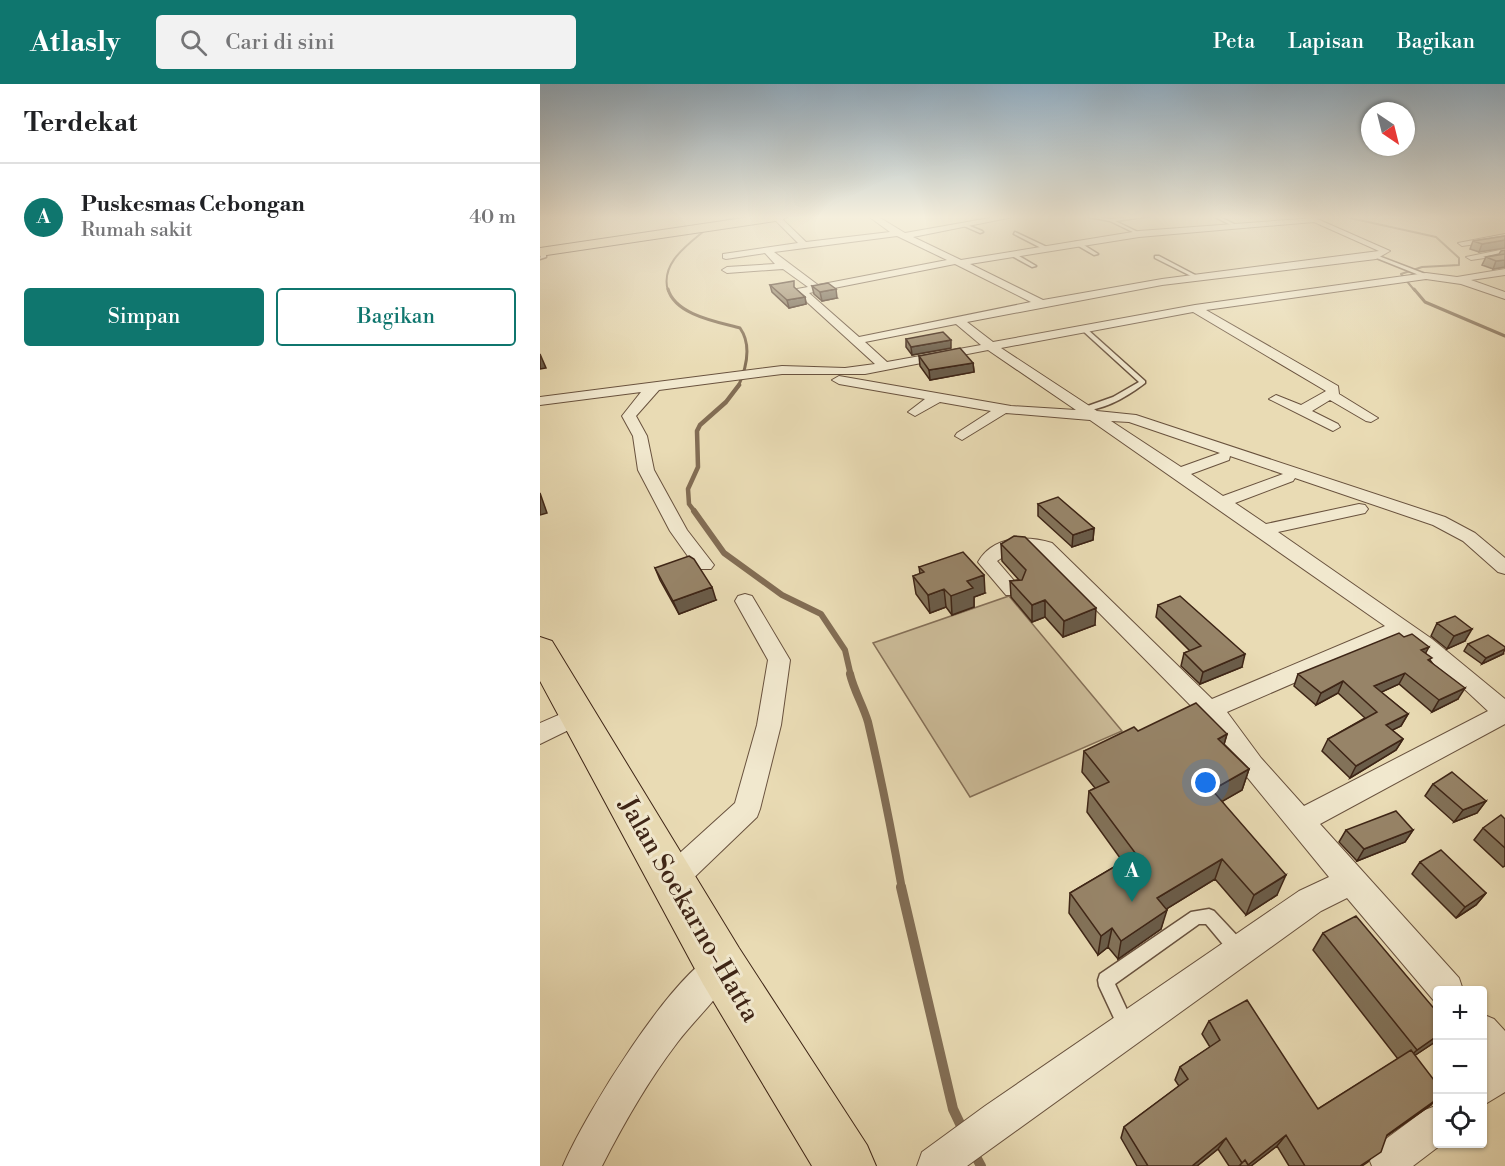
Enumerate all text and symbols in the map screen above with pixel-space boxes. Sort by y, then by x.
search box [156,15,576,69]
text: Atlasly [30,25,120,60]
icon: search [177,26,210,59]
text: Cari di sini [225,29,335,56]
text: Peta [1213,29,1255,55]
text: Lapisan [1288,29,1364,55]
text: Bagikan [1397,29,1475,55]
north arrow [1361,102,1415,156]
text: Terdekat [24,107,137,139]
text: Puskesmas Cebongan [81,191,305,218]
text: A [36,205,51,230]
text: 40 m [469,205,516,230]
text: Rumah sakit [81,218,193,243]
button: Simpan [24,288,264,346]
button: Bagikan [276,288,516,346]
your location [1191,768,1220,797]
street label: Jalan Soekarno-Hatta [611,791,767,1028]
pin: A [1112,852,1152,902]
map controls [1433,986,1487,1148]
button: + [1433,986,1487,1040]
button: − [1433,1040,1487,1094]
button: locate [1433,1094,1487,1148]

